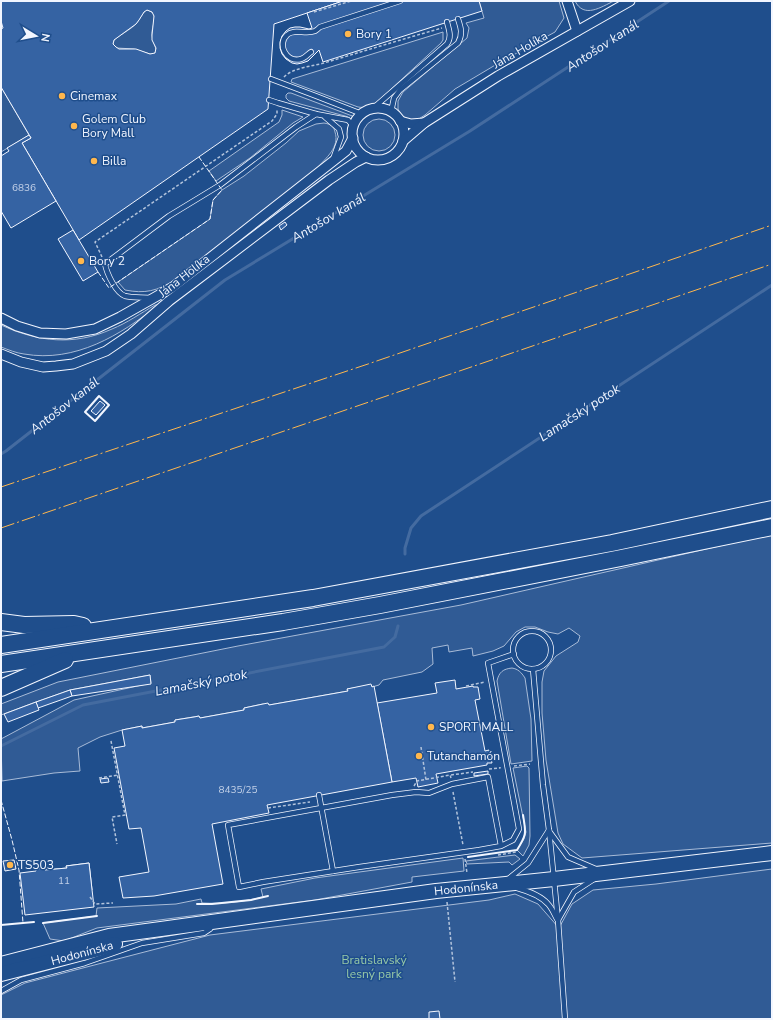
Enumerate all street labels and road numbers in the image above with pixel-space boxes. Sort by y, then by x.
street label: Jána Holíka [489,28,550,73]
street label: Jána Holíka [154,251,213,302]
street label: Hodonínska [433,877,499,899]
street label: Hodonínska [49,937,115,969]

